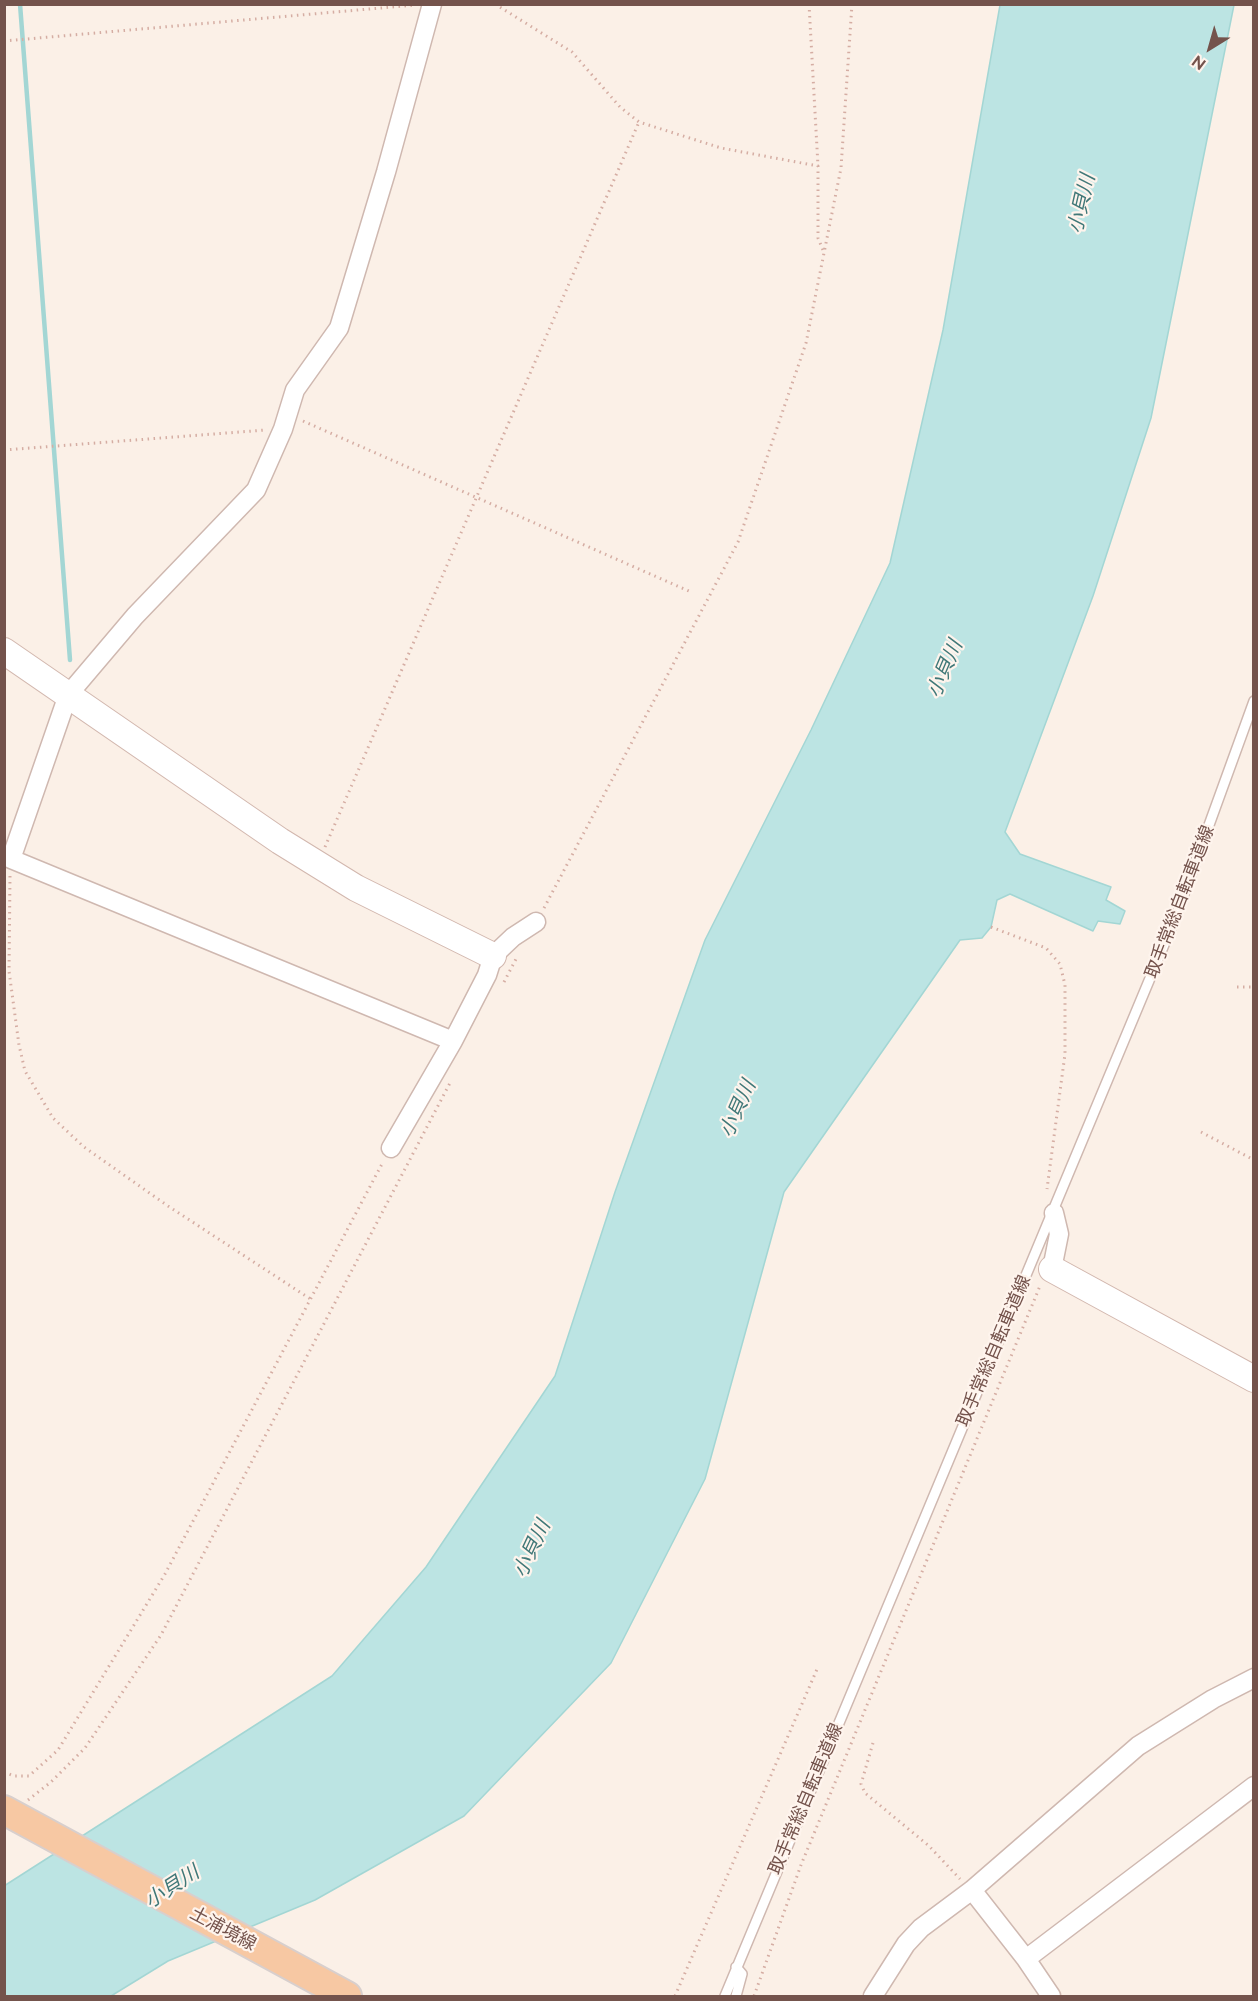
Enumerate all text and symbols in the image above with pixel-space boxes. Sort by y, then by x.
north arrow [1180,18,1240,78]
text: N [1188,52,1209,74]
water label: 小貝川 [1064,172,1100,236]
water label: 小貝川 [922,637,968,701]
street label: 取手常総自転車道線 [1141,823,1219,981]
water label: 小貝川 [715,1077,761,1141]
street label: 取手常総自転車道線 [952,1272,1036,1430]
water label: 小貝川 [508,1517,556,1581]
street label: 取手常総自転車道線 [764,1720,848,1878]
water label: 小貝川 [140,1861,204,1913]
street label: 土浦境線 [186,1903,260,1955]

